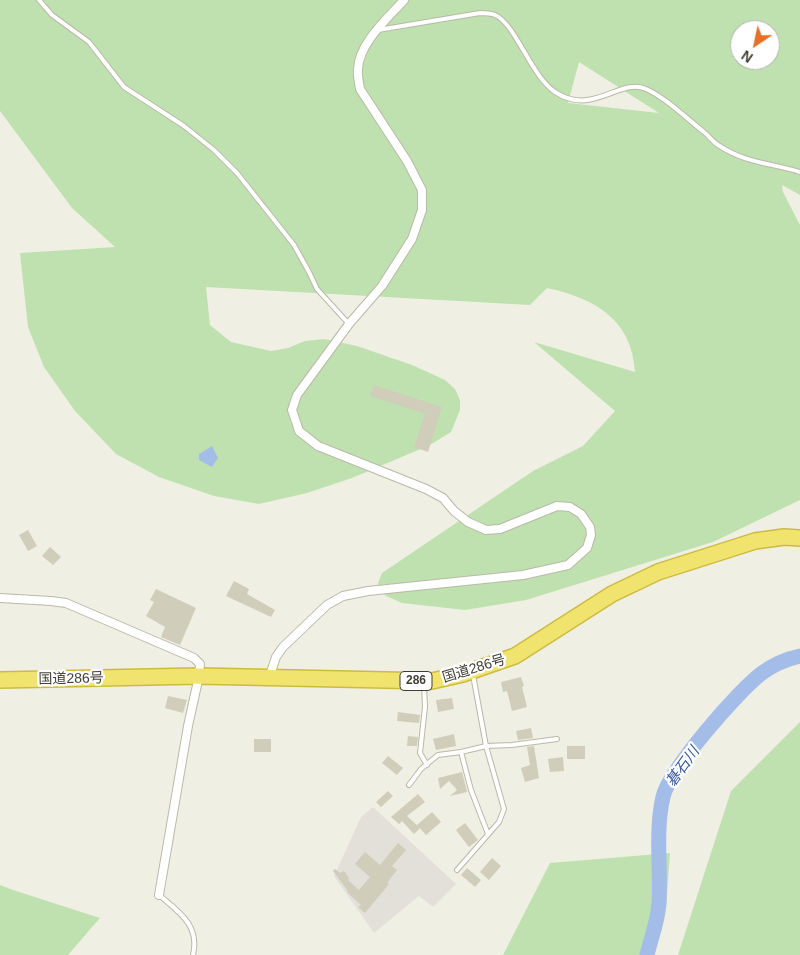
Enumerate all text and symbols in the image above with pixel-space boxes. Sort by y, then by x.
north arrow [730,20,780,70]
text: N [739,47,756,66]
street label: 国道286号 [440,651,508,687]
street label: 国道286号 [38,670,104,688]
road number: 286 [400,671,432,690]
water label: 碁石川 [662,744,704,790]

